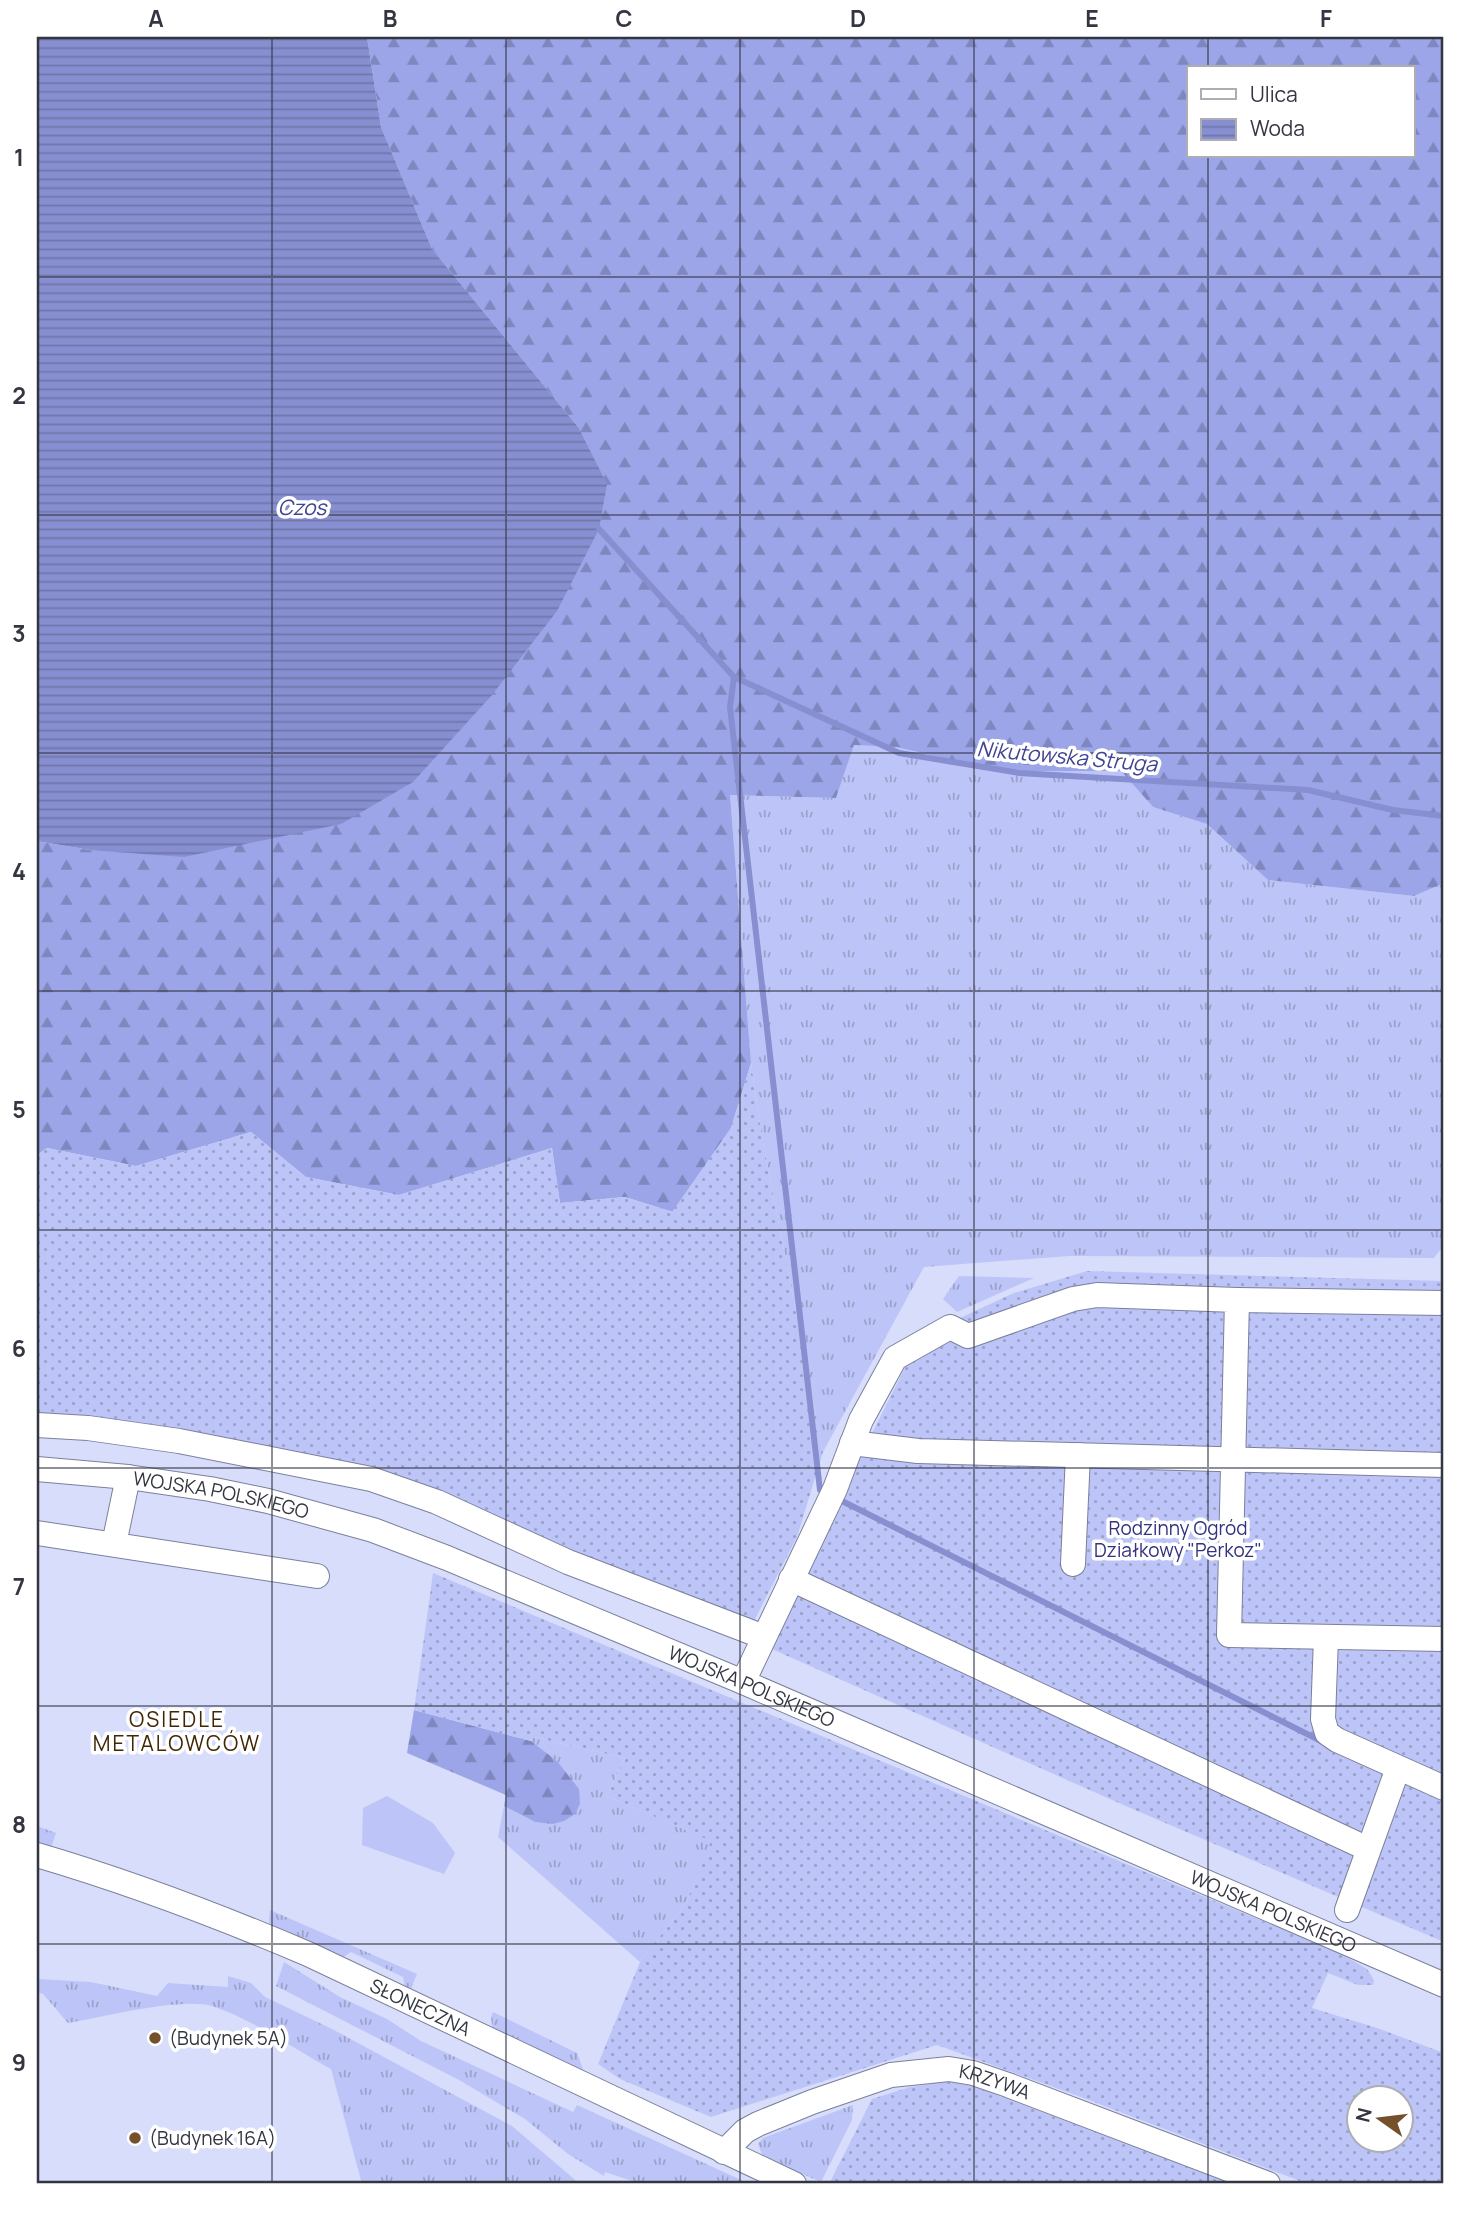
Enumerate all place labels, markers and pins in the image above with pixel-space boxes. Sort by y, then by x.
place label: (Budynek 5A) [169,2025,288,2051]
marker: (Budynek 5A) [147,2030,163,2046]
place label: (Budynek 16A) [149,2125,276,2151]
marker: (Budynek 16A) [127,2130,143,2146]

